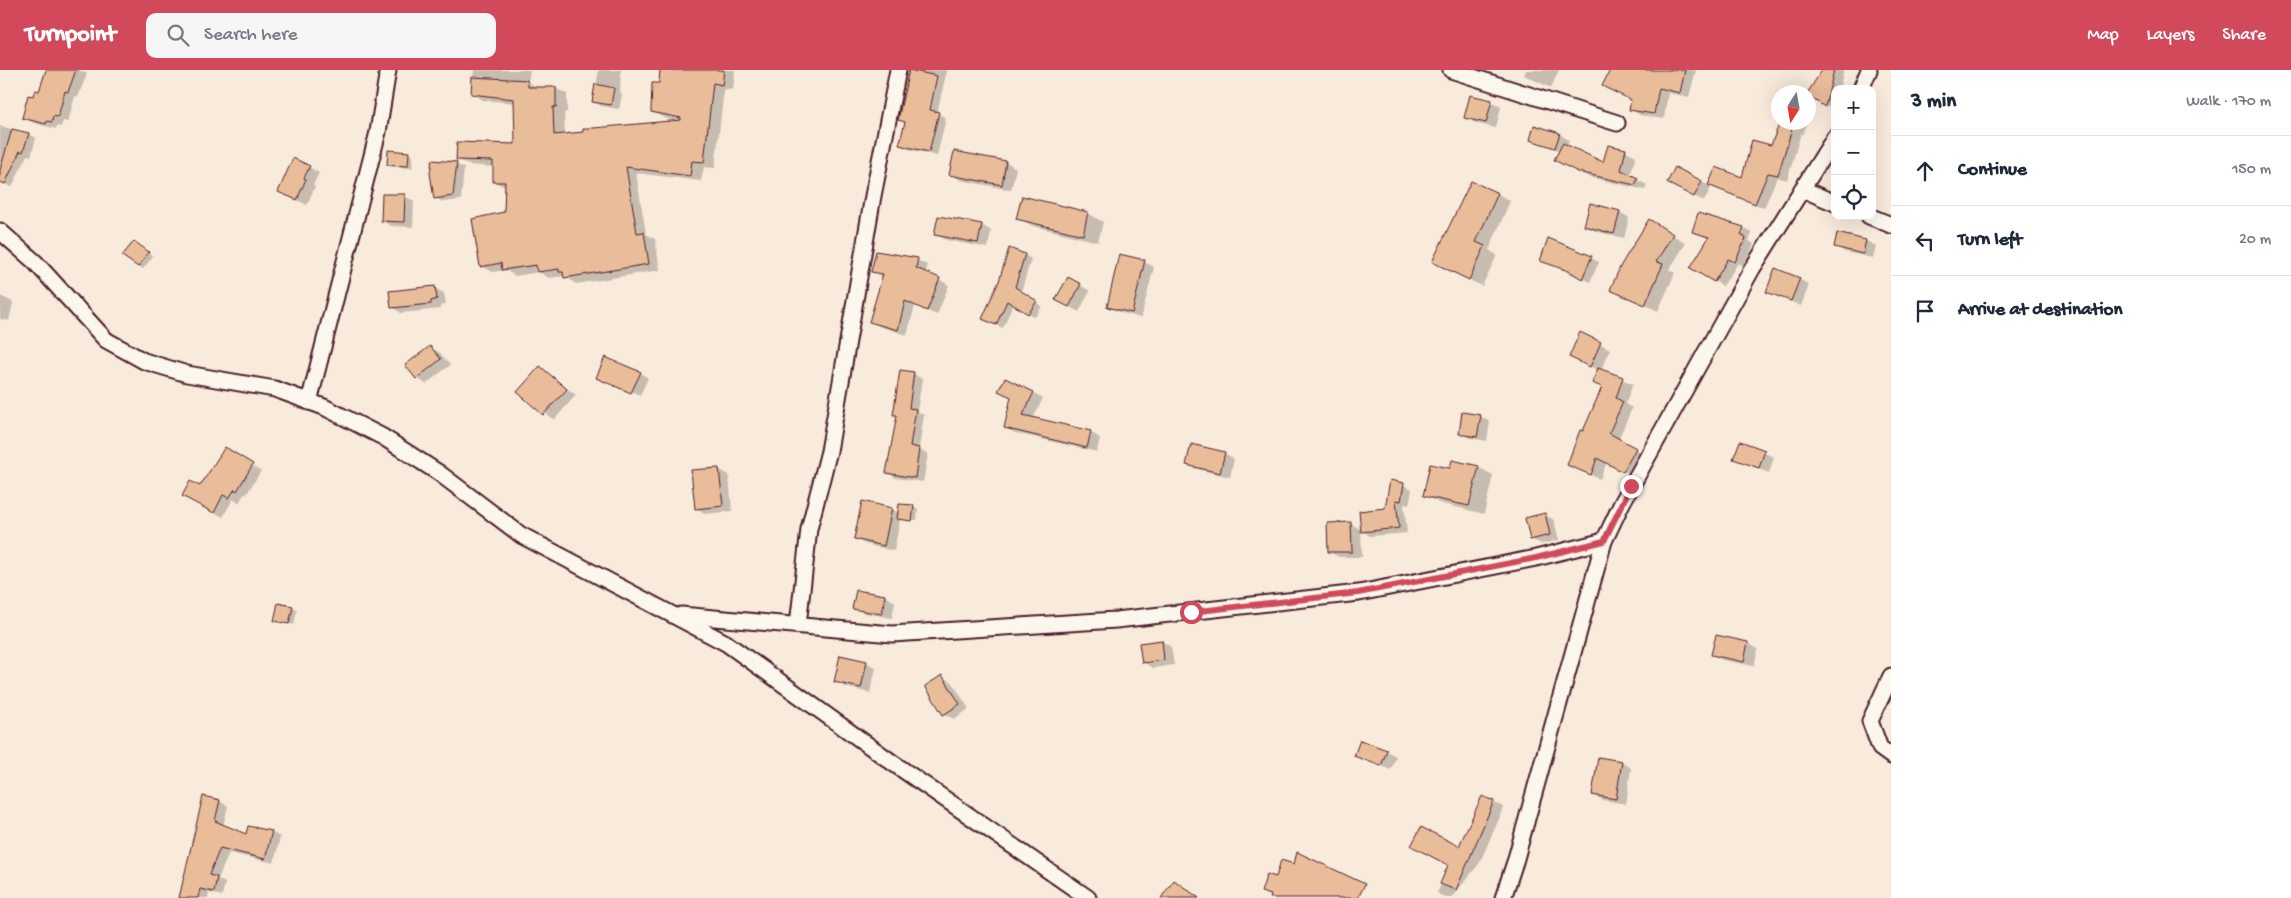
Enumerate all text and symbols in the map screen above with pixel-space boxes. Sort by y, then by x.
search box [146,13,496,58]
text: Turnpoint [25,21,116,50]
icon: search [164,21,192,49]
text: Search here [204,24,298,47]
text: Map [2087,25,2119,46]
text: Layers [2147,25,2194,46]
text: Share [2222,25,2266,46]
north arrow [1771,85,1816,130]
map controls [1831,85,1876,220]
button: + [1831,85,1876,130]
text: 3 min [1911,90,1956,115]
text: Walk · 170 m [2186,93,2271,112]
button: − [1831,130,1876,175]
icon: ahead [1911,157,1939,185]
text: Continue [1958,159,2027,182]
text: 150 m [2232,161,2271,180]
button: locate [1831,175,1876,220]
icon: left [1911,227,1939,255]
text: Turn left [1958,229,2022,252]
text: 20 m [2239,231,2271,250]
icon: arrive [1911,297,1939,325]
text: Arrive at destination [1958,299,2122,322]
route end [1620,475,1643,498]
route start [1180,601,1203,624]

